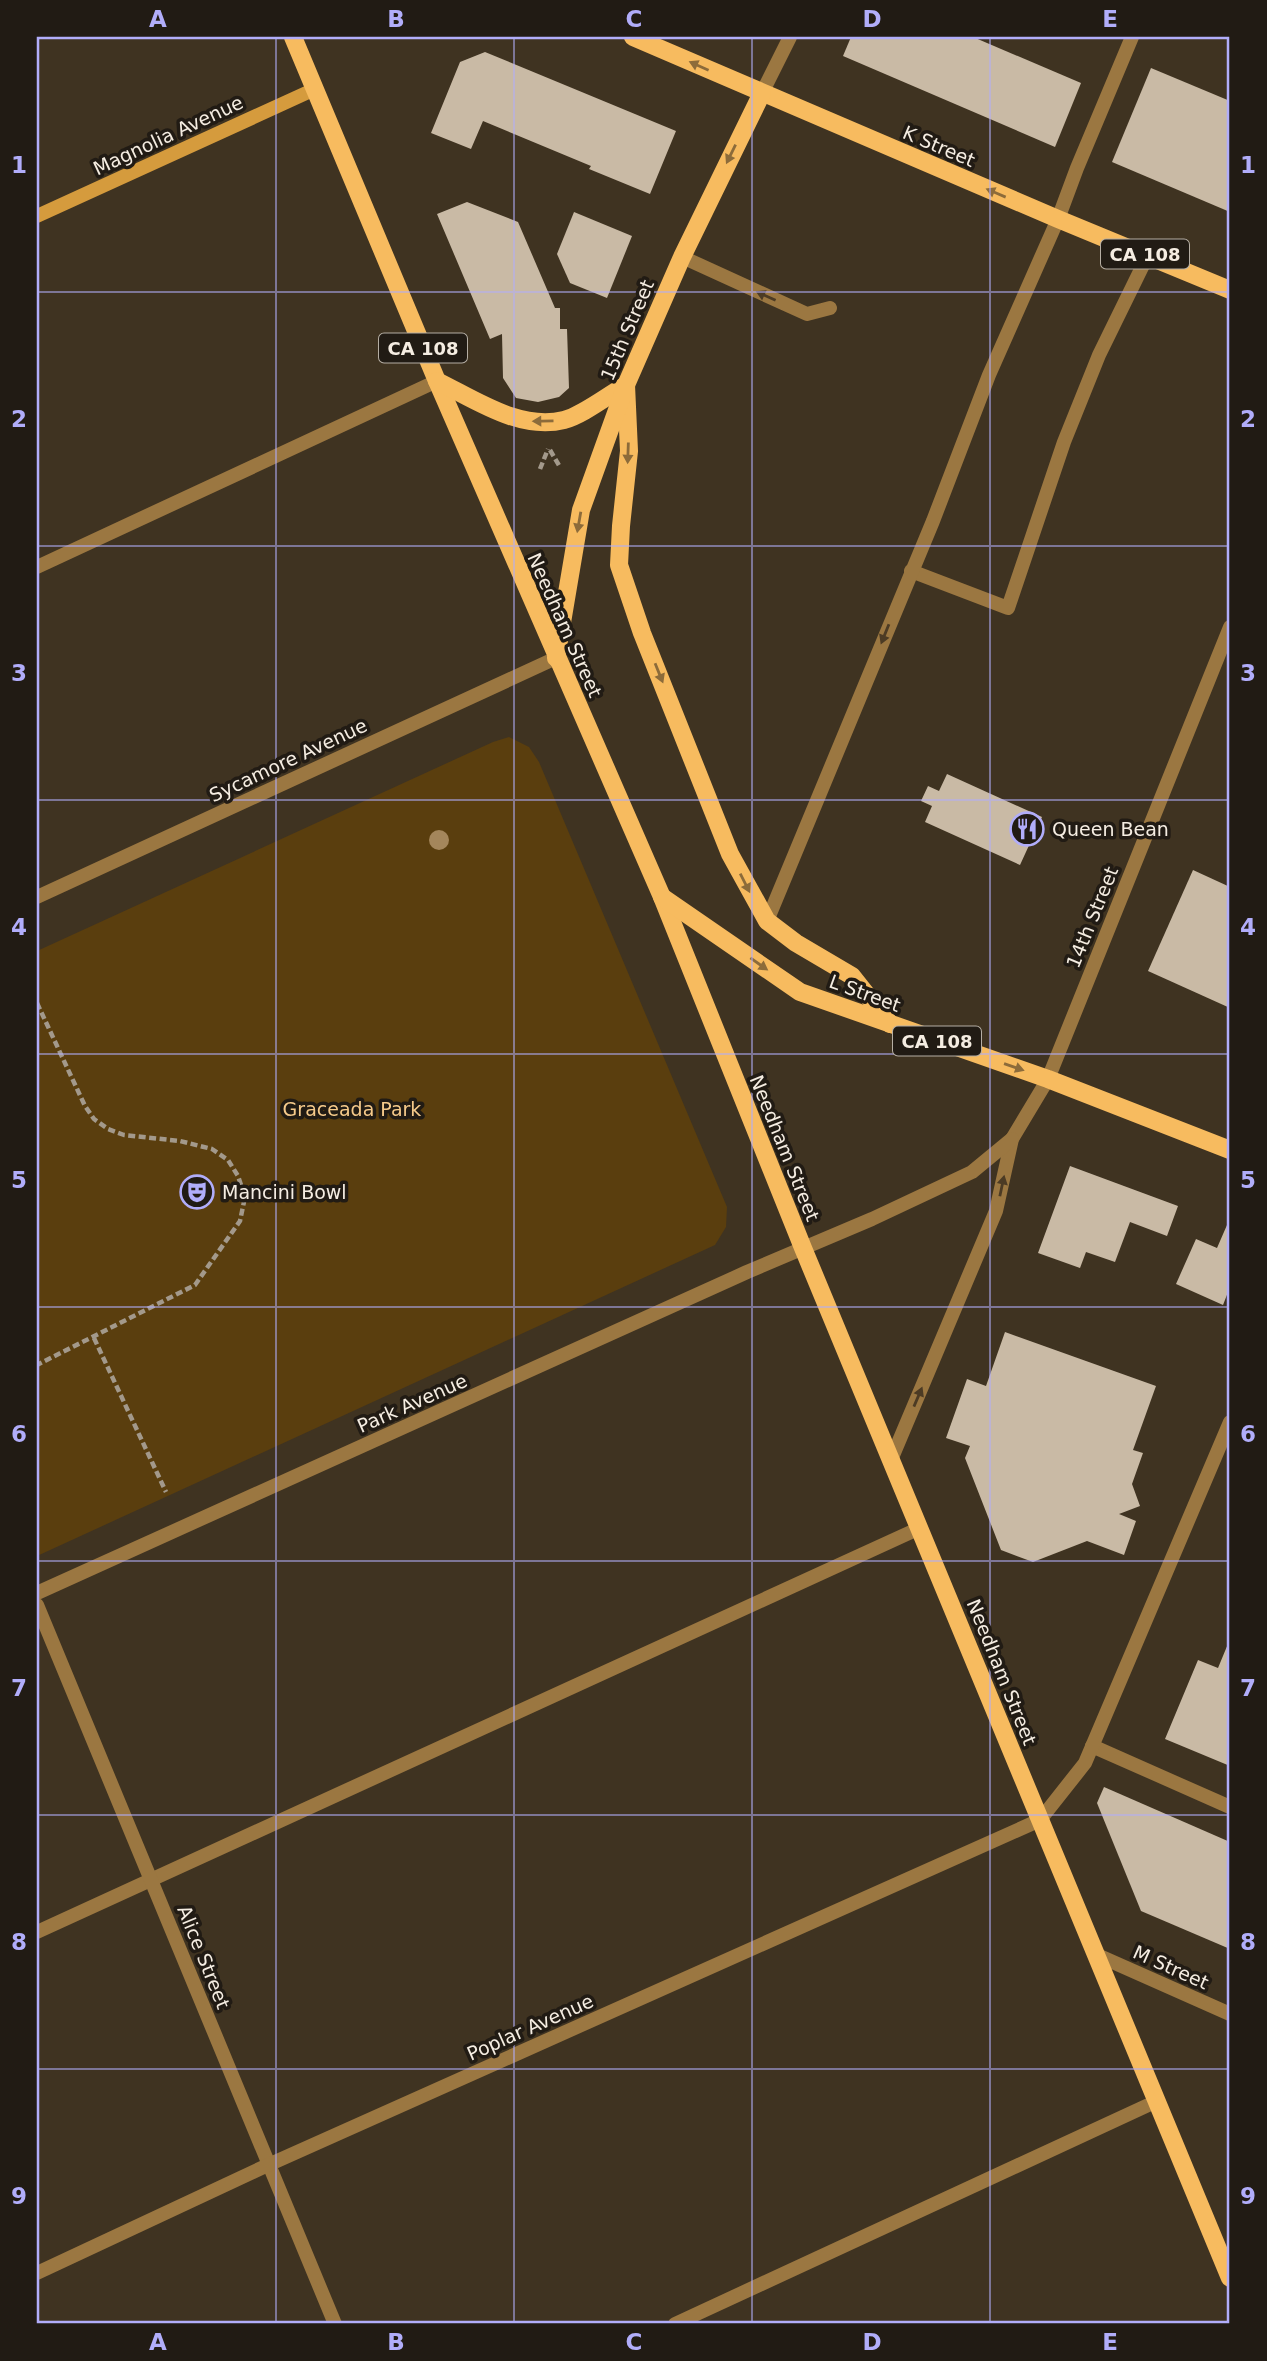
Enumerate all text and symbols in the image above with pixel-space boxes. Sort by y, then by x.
text: A [149,6,167,32]
text: B [387,6,405,32]
text: C [626,6,642,32]
text: D [862,6,882,32]
text: E [1102,6,1118,32]
one-way arrow [689,60,709,72]
street label: Magnolia Avenue [90,91,246,179]
street label: K Street [900,121,978,171]
one-way arrow [726,144,737,164]
text: 1 [11,152,27,178]
text: 1 [1240,152,1256,178]
one-way arrow [985,187,1006,198]
road number: CA 108 [1101,240,1189,268]
street label: 15th Street [596,276,658,384]
one-way arrow [756,290,777,301]
road number: CA 108 [379,334,467,362]
text: 2 [11,406,27,432]
text: 2 [1240,406,1256,432]
one-way arrow [532,416,554,427]
one-way arrow [622,442,633,464]
one-way arrow [573,511,584,533]
street label: Needham Street [523,549,607,701]
one-way arrow [879,624,890,645]
text: 3 [11,660,27,686]
text: 3 [1240,660,1256,686]
one-way arrow [653,663,664,684]
street label: Sycamore Avenue [206,714,370,806]
restaurant icon: Queen Bean [1008,810,1046,848]
place label: Queen Bean [1052,818,1169,840]
street label: 14th Street [1062,863,1122,971]
one-way arrow [739,874,751,894]
text: 4 [11,914,27,940]
text: 4 [1240,914,1256,940]
one-way arrow [750,957,768,971]
street label: L Street [826,970,904,1016]
road number: CA 108 [893,1026,981,1056]
one-way arrow [1003,1062,1024,1073]
street label: Needham Street [746,1072,824,1224]
park label: Graceada Park [283,1098,421,1120]
text: 5 [11,1167,27,1193]
text: 5 [1240,1167,1256,1193]
theatre icon: Mancini Bowl [178,1173,216,1211]
one-way arrow [996,1175,1007,1197]
place label: Mancini Bowl [222,1181,347,1203]
street label: Park Avenue [354,1369,470,1437]
one-way arrow [912,1387,923,1408]
text: 6 [11,1421,27,1447]
text: 6 [1240,1421,1256,1447]
street label: Needham Street [963,1596,1041,1748]
text: 7 [11,1675,27,1701]
text: 7 [1240,1675,1256,1701]
street label: Alice Street [173,1902,235,2012]
text: 8 [11,1929,27,1955]
text: 8 [1240,1929,1256,1955]
street label: M Street [1130,1941,1212,1993]
street label: Poplar Avenue [463,1989,597,2065]
text: 9 [11,2183,27,2209]
text: 9 [1240,2183,1256,2209]
text: A [149,2329,167,2355]
text: B [387,2329,405,2355]
text: C [626,2329,642,2355]
text: D [862,2329,882,2355]
text: E [1102,2329,1118,2355]

